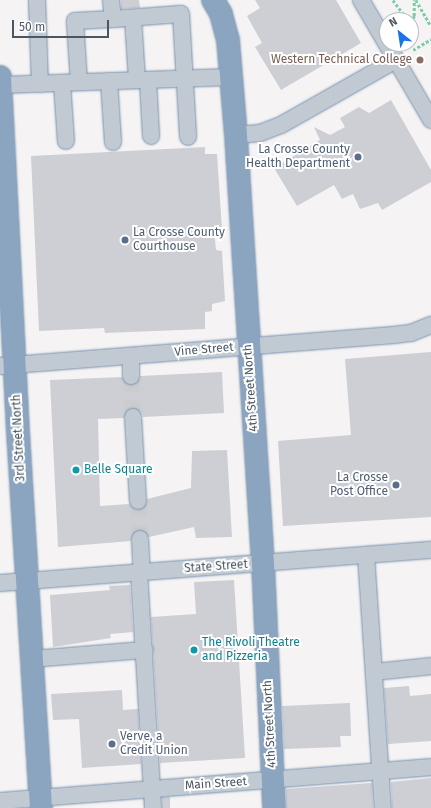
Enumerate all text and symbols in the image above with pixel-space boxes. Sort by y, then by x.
scale bar [14,12,111,38]
north arrow [379,12,419,52]
text: N [387,15,400,29]
text: 50 m [19,20,45,34]
place label: Western Technical College [271,53,412,67]
marker: Western Technical College [415,55,425,65]
place label: La Crosse County Health Department [246,143,350,171]
marker: La Crosse County Health Department [353,152,363,162]
place label: La Crosse County Courthouse [133,226,225,254]
marker: La Crosse County Courthouse [120,235,130,245]
street label: Vine Street [174,340,234,360]
street label: 4th Street North [241,344,261,432]
street label: 3rd Street North [10,394,28,482]
place label: Belle Square [84,463,153,477]
marker: Belle Square [71,465,81,475]
place label: La Crosse Post Office [330,471,388,499]
marker: La Crosse Post Office [391,480,401,490]
street label: State Street [184,558,248,576]
place label: The Rivoli Theatre and Pizzeria [202,636,300,664]
marker: The Rivoli Theatre and Pizzeria [189,645,199,655]
street label: 4th Street North [261,680,279,768]
place label: Verve, a Credit Union [120,730,188,758]
marker: Verve, a Credit Union [107,739,117,749]
street label: Main Street [185,775,247,793]

